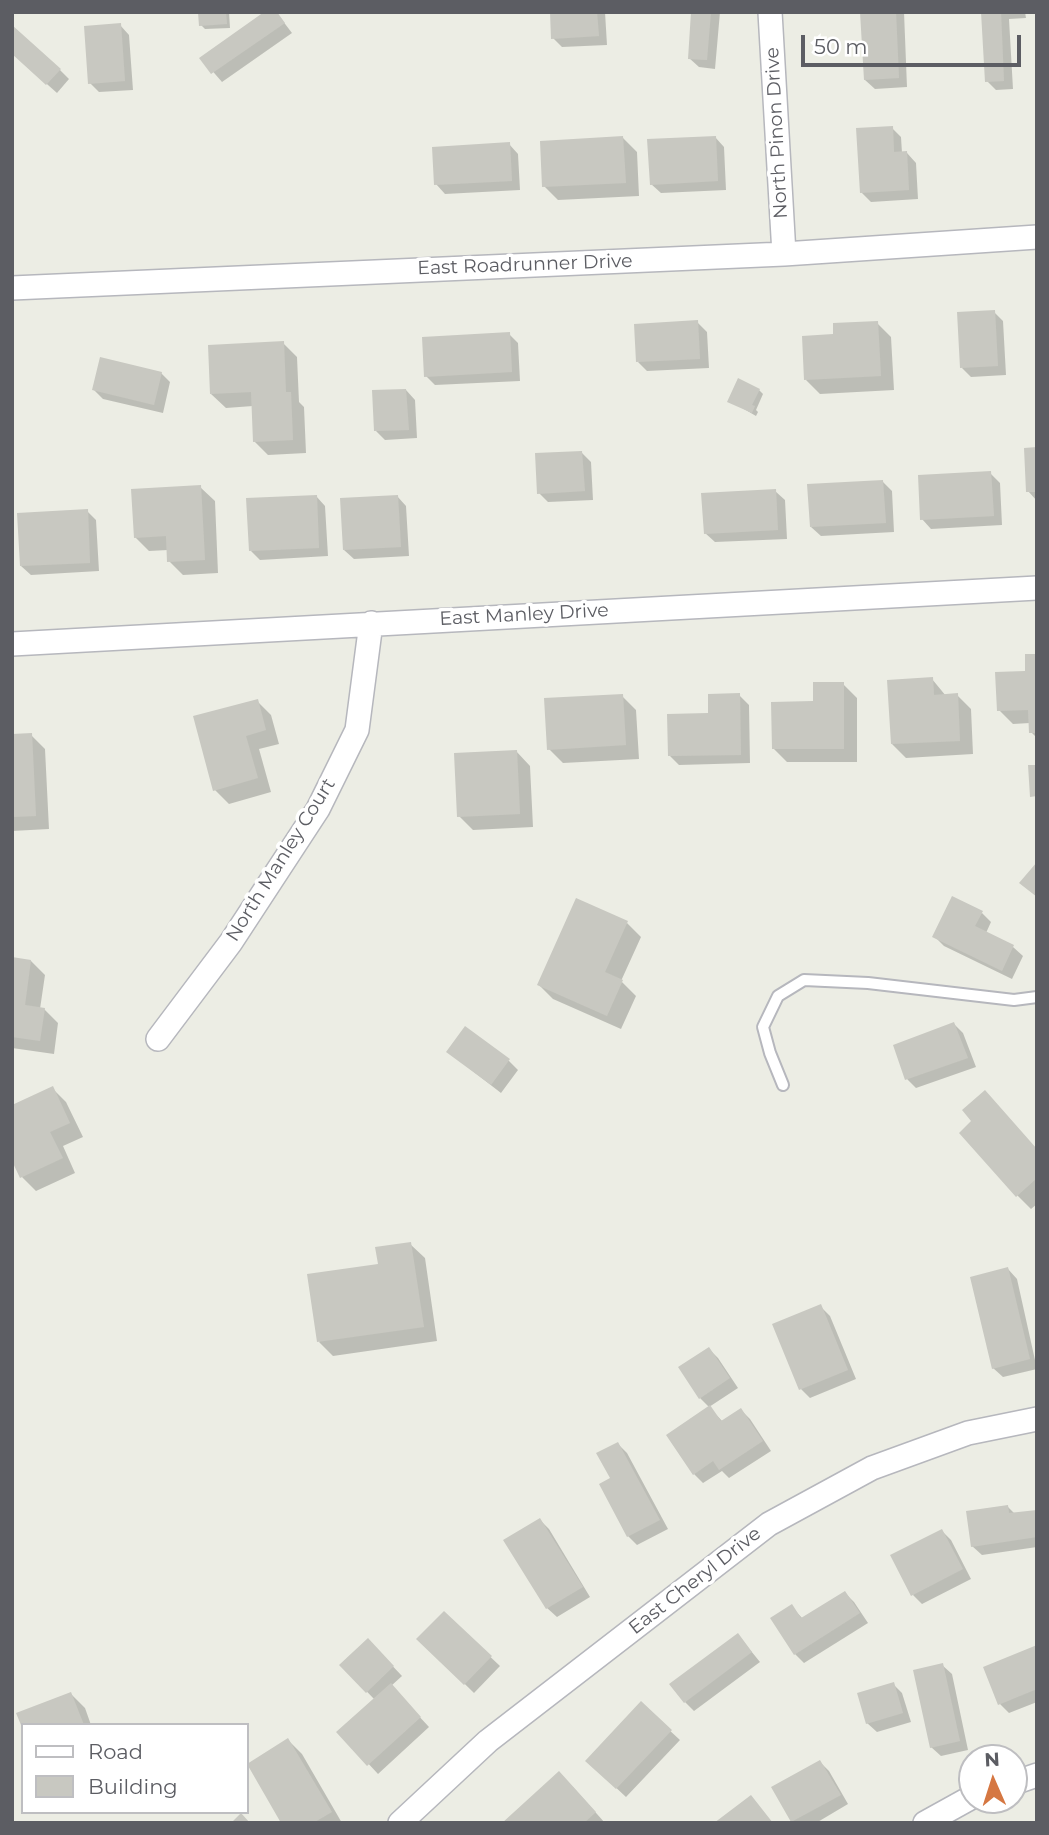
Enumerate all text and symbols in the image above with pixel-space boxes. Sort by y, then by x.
scale bar [804,21,1024,65]
text: 50 m [814,34,868,59]
street label: North Pinon Drive [761,47,793,219]
street label: East Roadrunner Drive [417,250,633,280]
street label: East Manley Drive [439,599,609,631]
street label: North Manley Court [221,774,341,946]
street label: East Cheryl Drive [624,1522,766,1640]
legend [21,1723,248,1814]
text: Road [88,1739,143,1764]
north arrow [958,1744,1028,1814]
text: N [984,1748,1000,1771]
text: Building [88,1774,178,1799]

